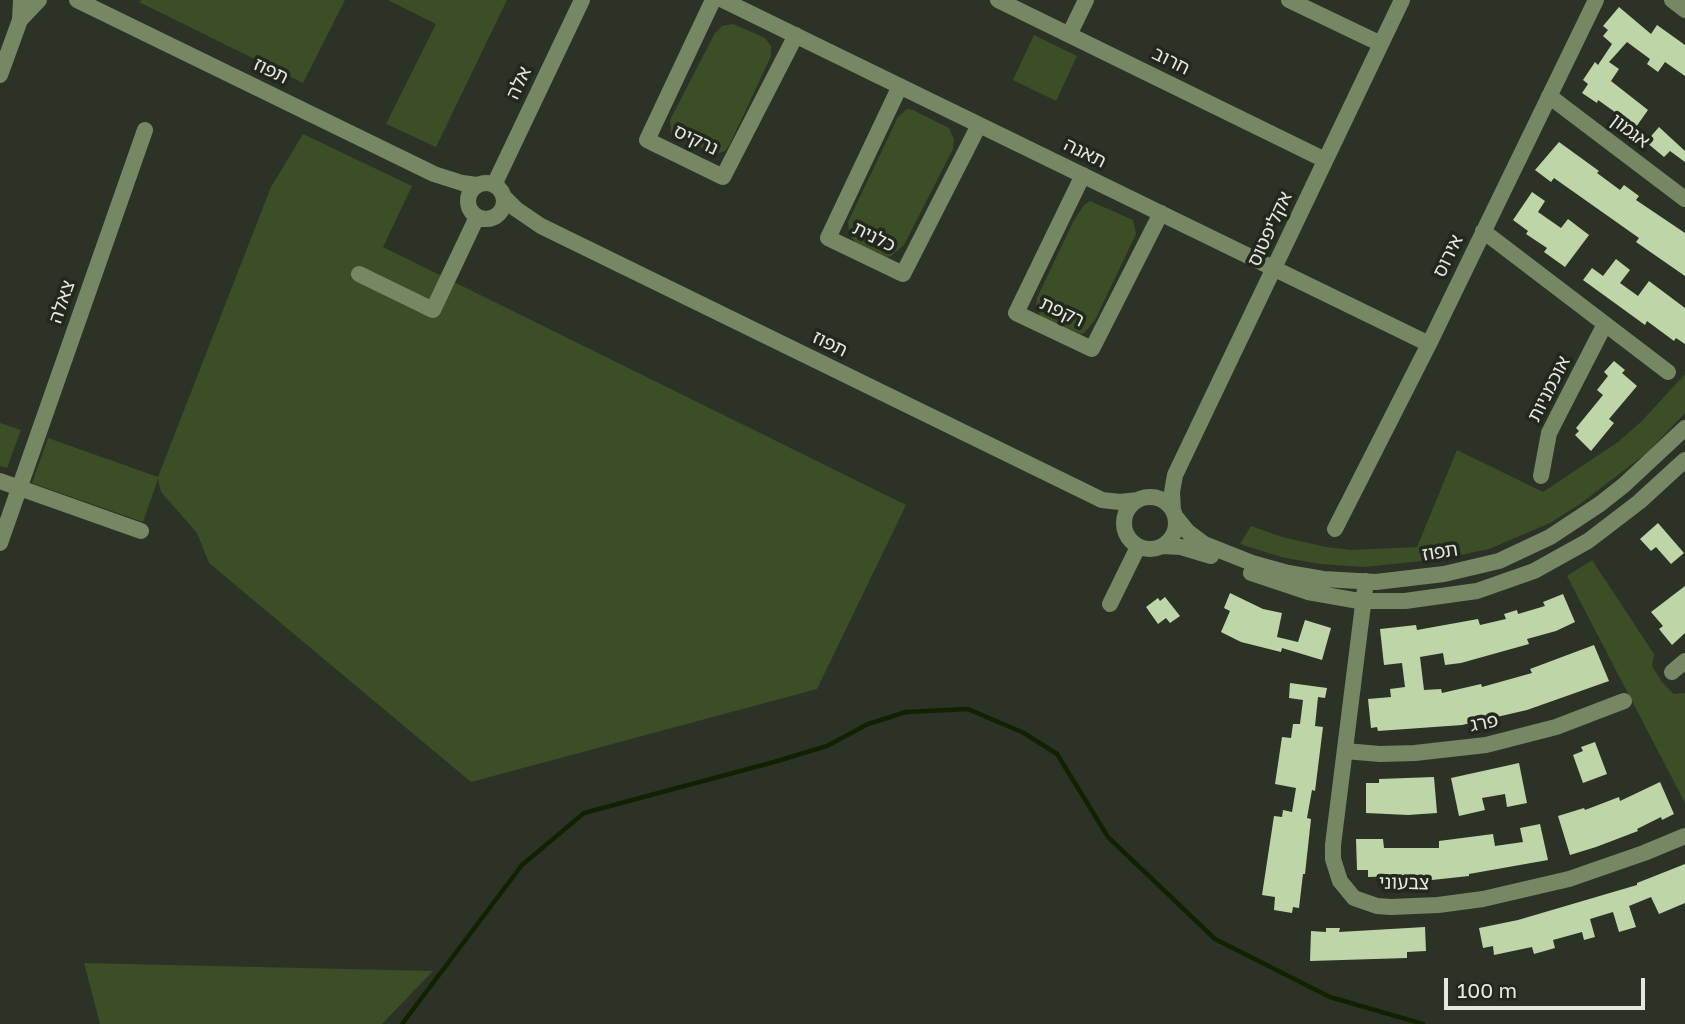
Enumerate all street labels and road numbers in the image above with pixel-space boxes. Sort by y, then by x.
street label: חרוב [1148,42,1194,80]
street label: תפוז [250,53,292,89]
street label: אלה [502,63,536,103]
street label: אגמון [1606,109,1654,153]
street label: נרקיס [670,120,722,160]
street label: תאנה [1060,133,1110,173]
street label: אקליפטוס [1243,188,1297,270]
street label: כלנית [849,217,899,257]
street label: אירוס [1428,231,1468,281]
street label: צאלה [44,277,80,327]
street label: רקפת [1036,292,1088,332]
street label: תפוז [809,326,851,362]
street label: אוכמניות [1523,352,1575,426]
street label: תפוז [1420,538,1460,566]
street label: פרג [1468,709,1500,737]
street label: צבעוני [1379,871,1429,895]

